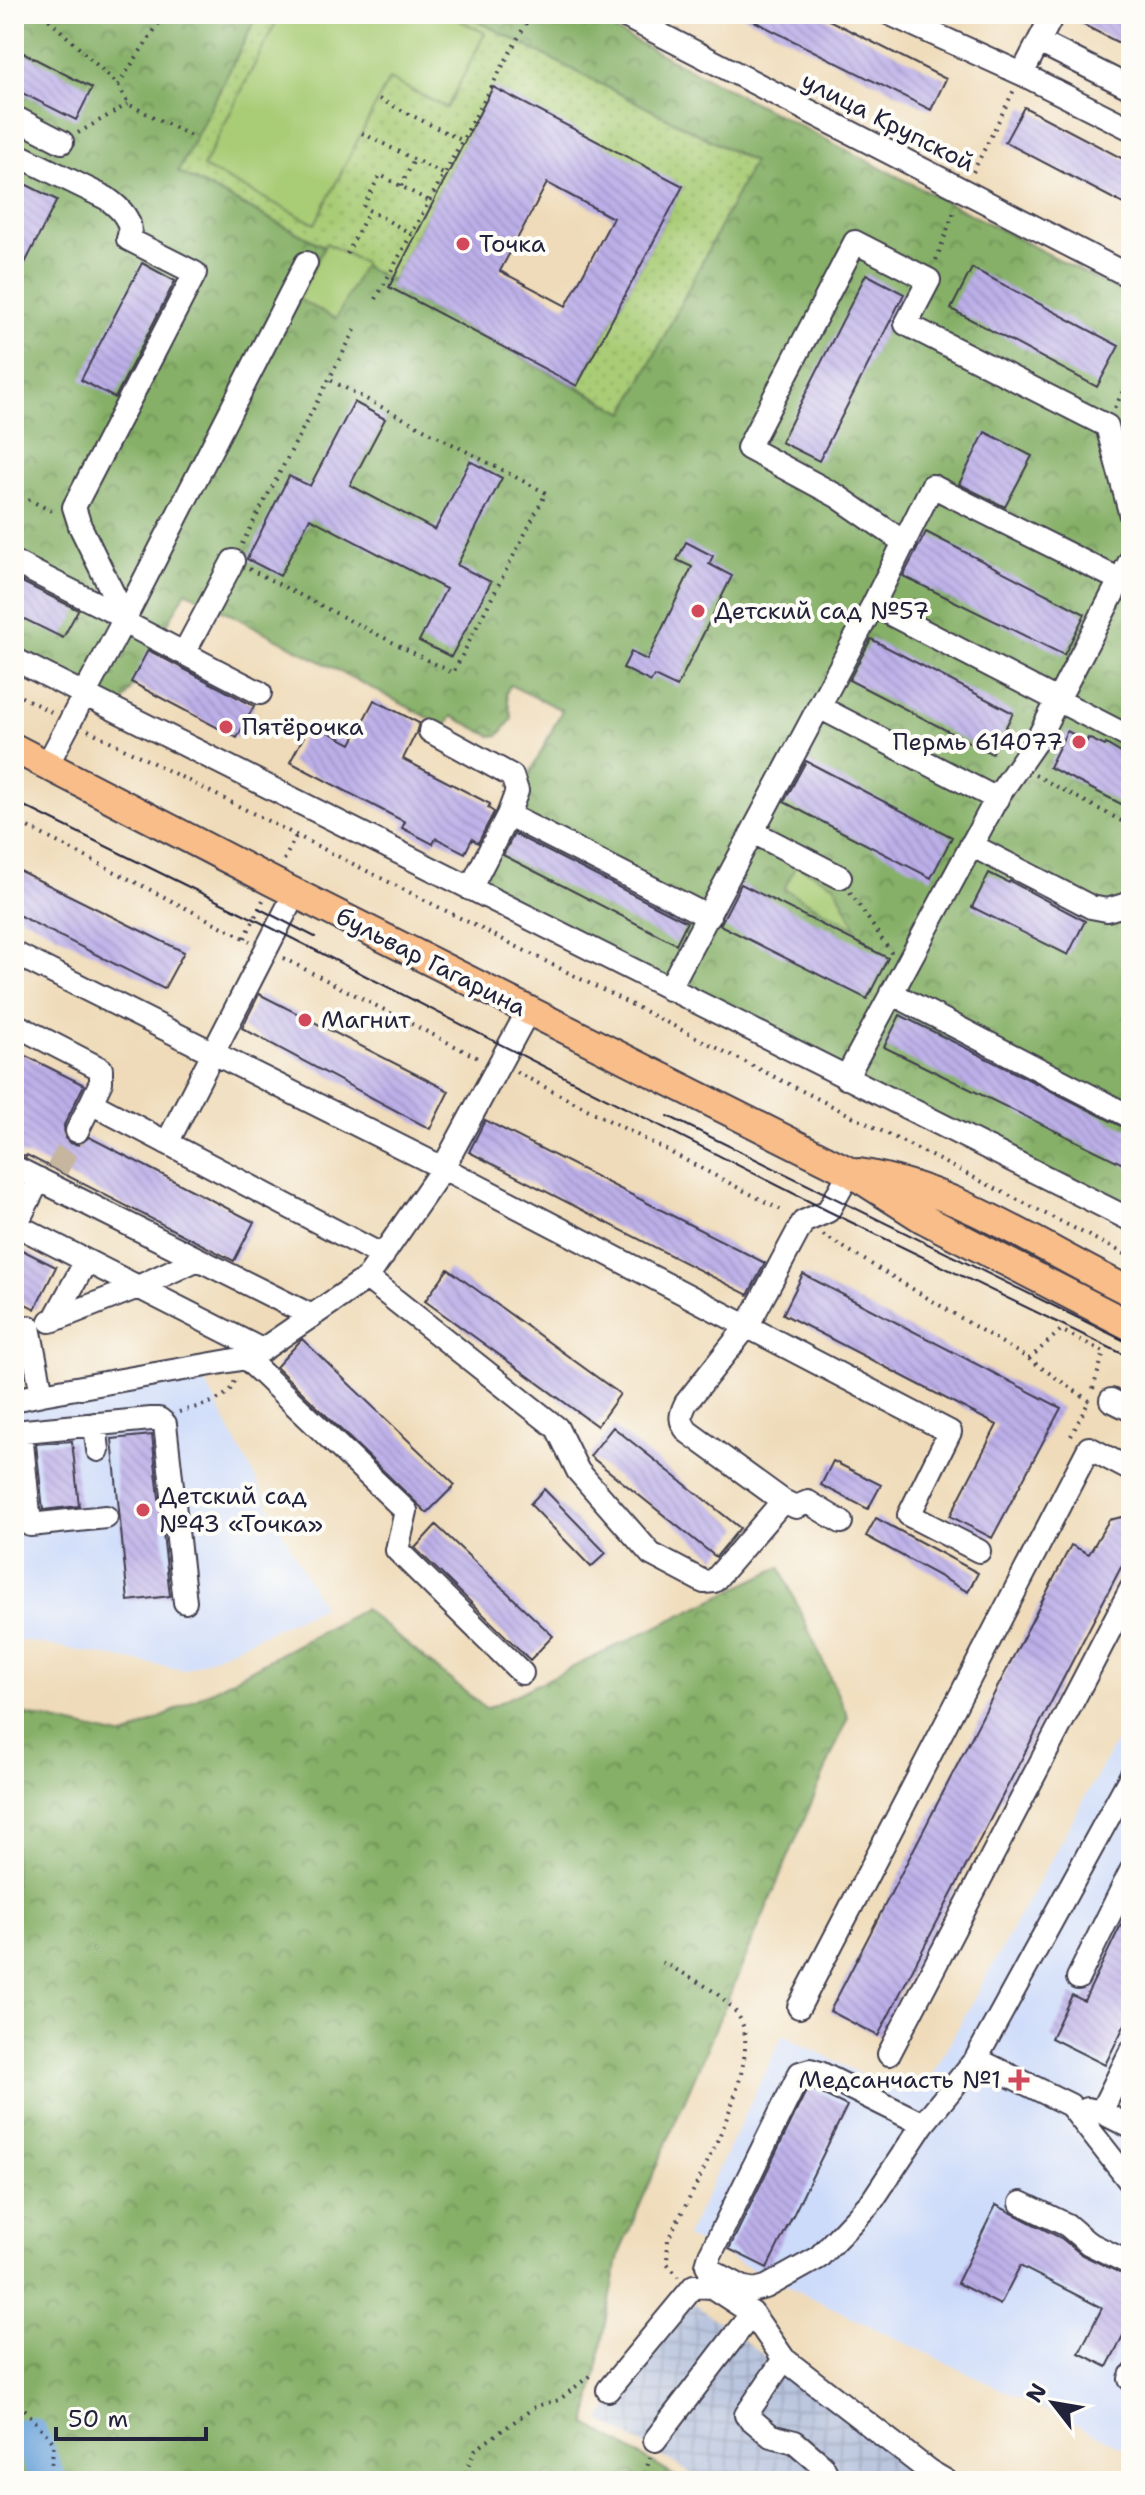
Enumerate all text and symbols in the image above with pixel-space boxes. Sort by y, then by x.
street label: улица Крупской [796,65,980,179]
place label: Точка [479,228,546,260]
marker: Точка [454,235,472,253]
place label: Детский сад №57 [714,595,929,627]
marker: Детский сад №57 [689,602,707,620]
place label: Пятёрочка [242,711,364,743]
marker: Пятёрочка [217,718,235,736]
place label: Пермь 614077 [893,726,1063,758]
marker: Пермь 614077 [1070,733,1088,751]
street label: бульвар Гагарина [330,900,532,1024]
place label: Магнит [321,1004,411,1036]
marker: Магнит [296,1011,314,1029]
place label: Детский сад №43 «Точка» [159,1480,323,1540]
marker: Детский сад №43 «Точка» [134,1501,152,1519]
place label: Медсанчасть №1 [799,2064,1001,2096]
marker: Медсанчасть №1 [1008,2069,1030,2091]
north arrow [1013,2363,1093,2443]
text: N [1019,2378,1053,2408]
scale bar [56,2391,206,2441]
text: 50 m [68,2403,128,2435]

